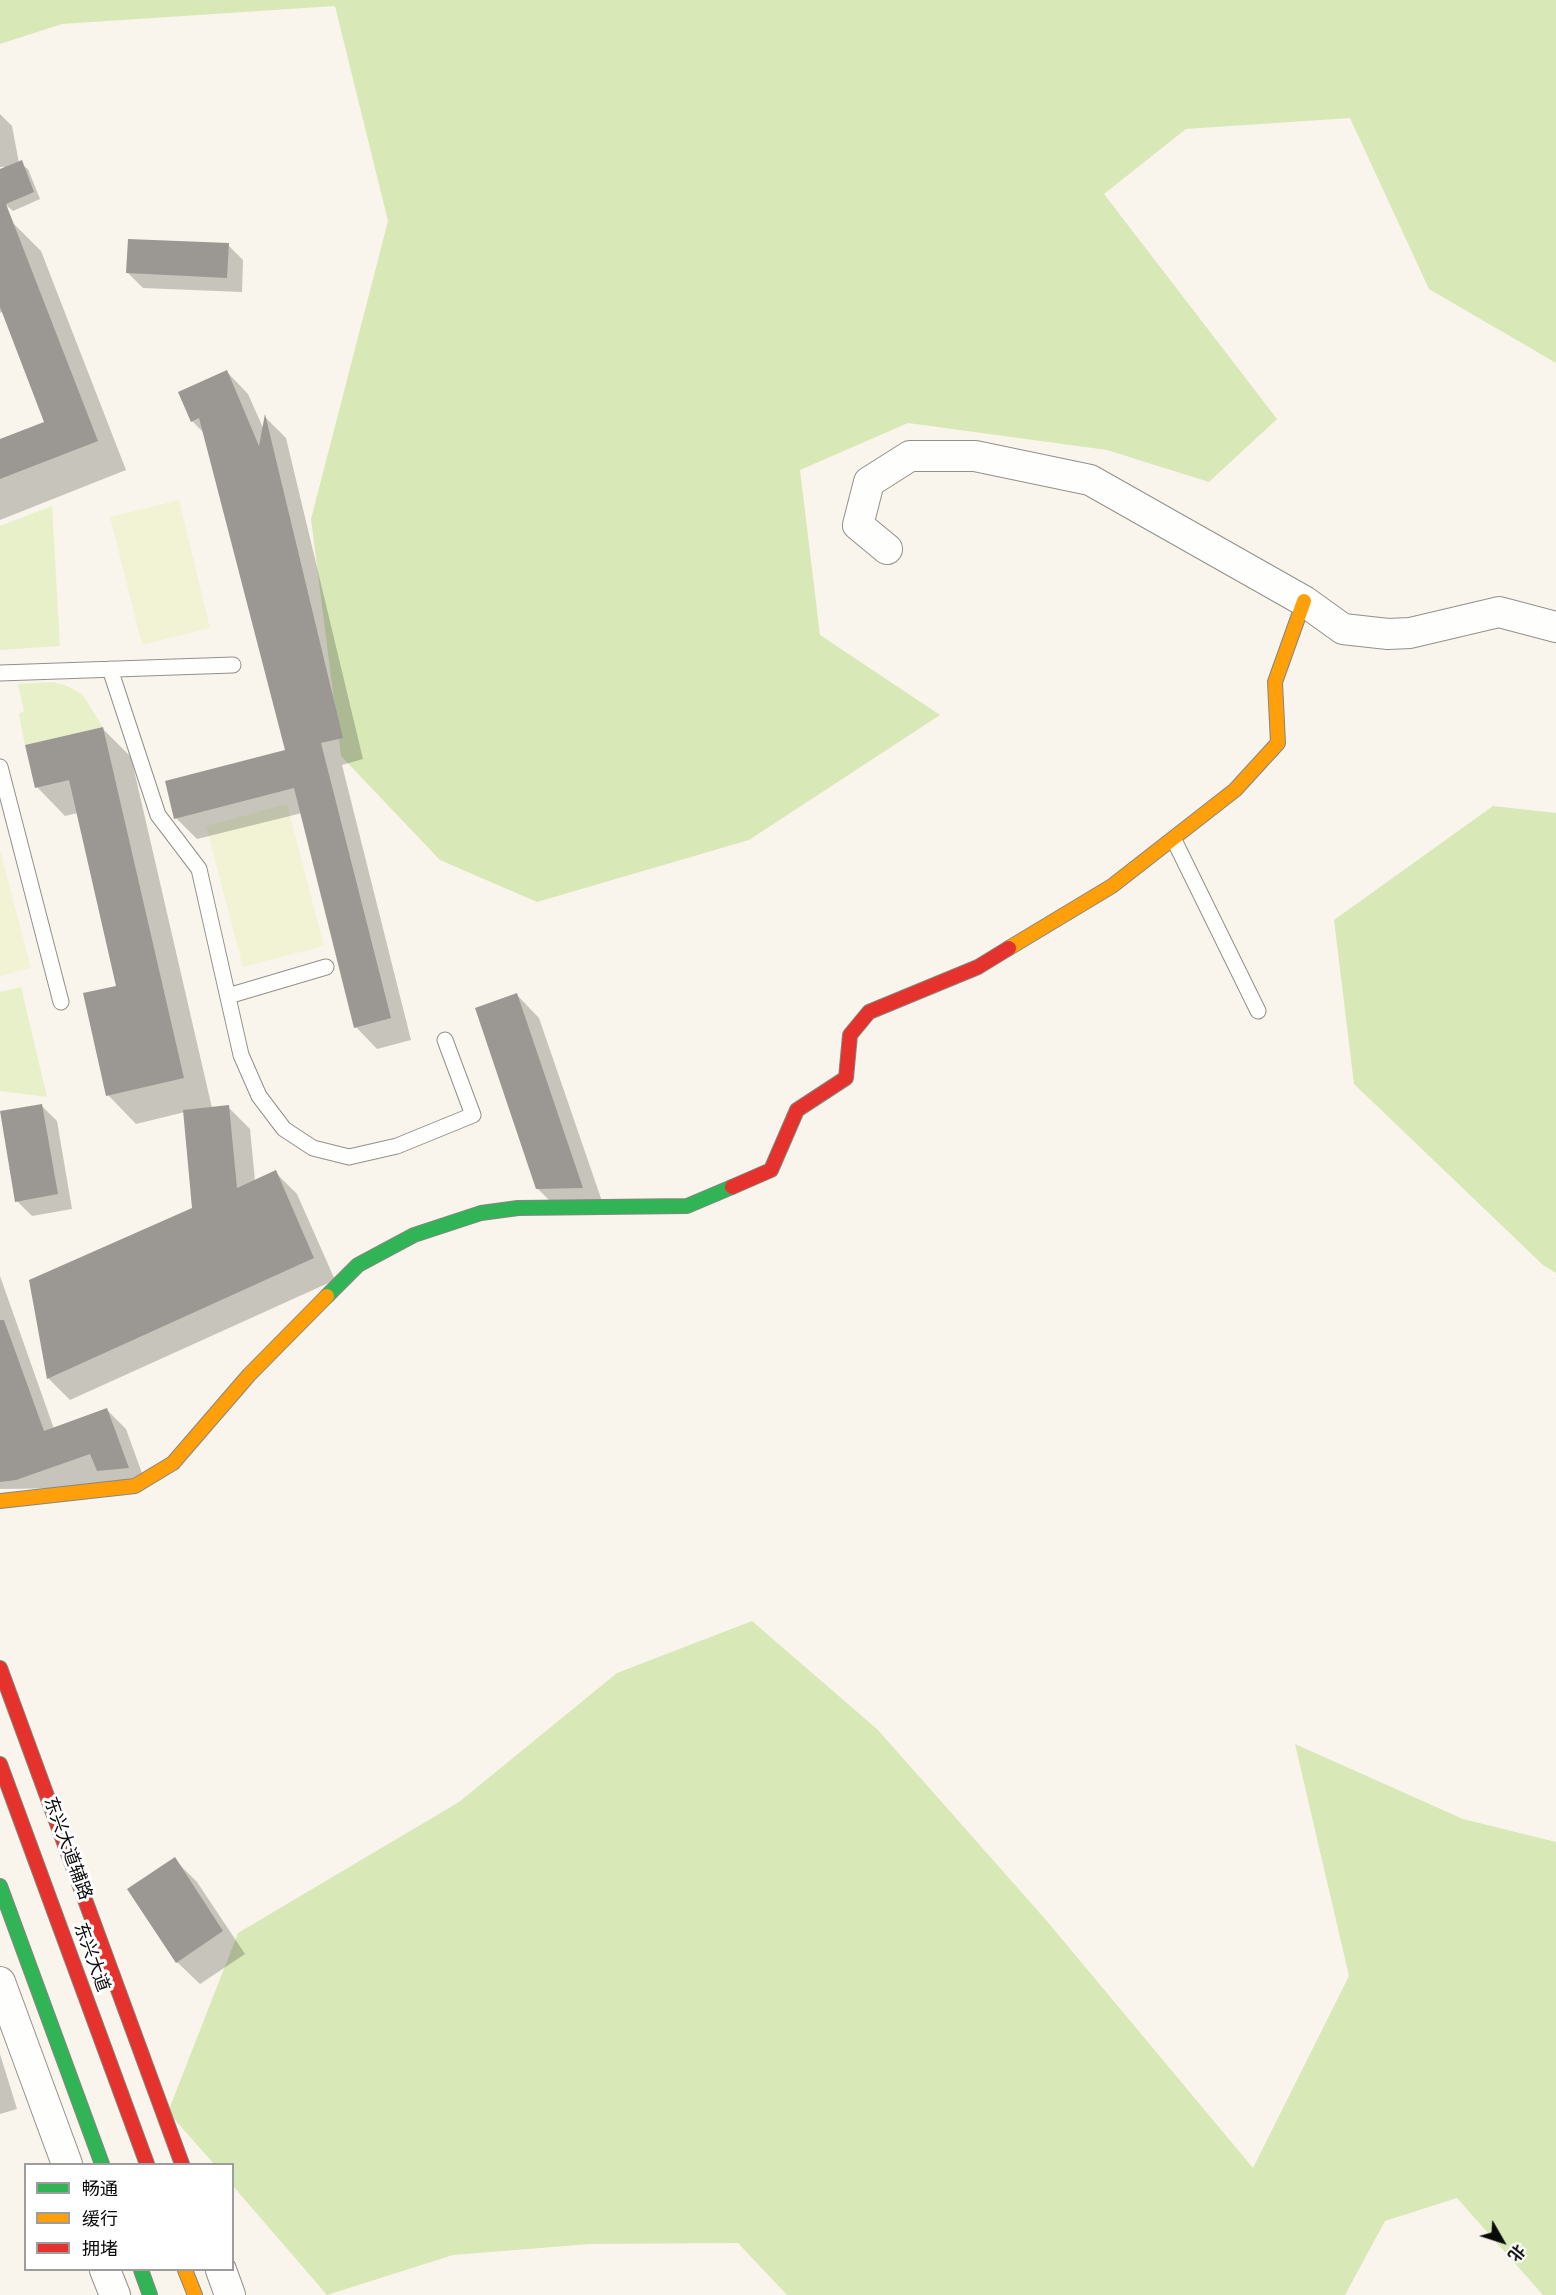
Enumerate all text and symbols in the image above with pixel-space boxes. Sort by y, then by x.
street label: 东兴大道辅路 [37,1795,95,1903]
street label: 东兴大道 [68,1920,112,1996]
legend [24,2163,234,2271]
text: 畅通 [82,2176,118,2203]
text: 缓行 [82,2206,118,2233]
north arrow [1472,2211,1532,2271]
text: 拥堵 [82,2236,118,2263]
text: 北 [1502,2239,1530,2266]

